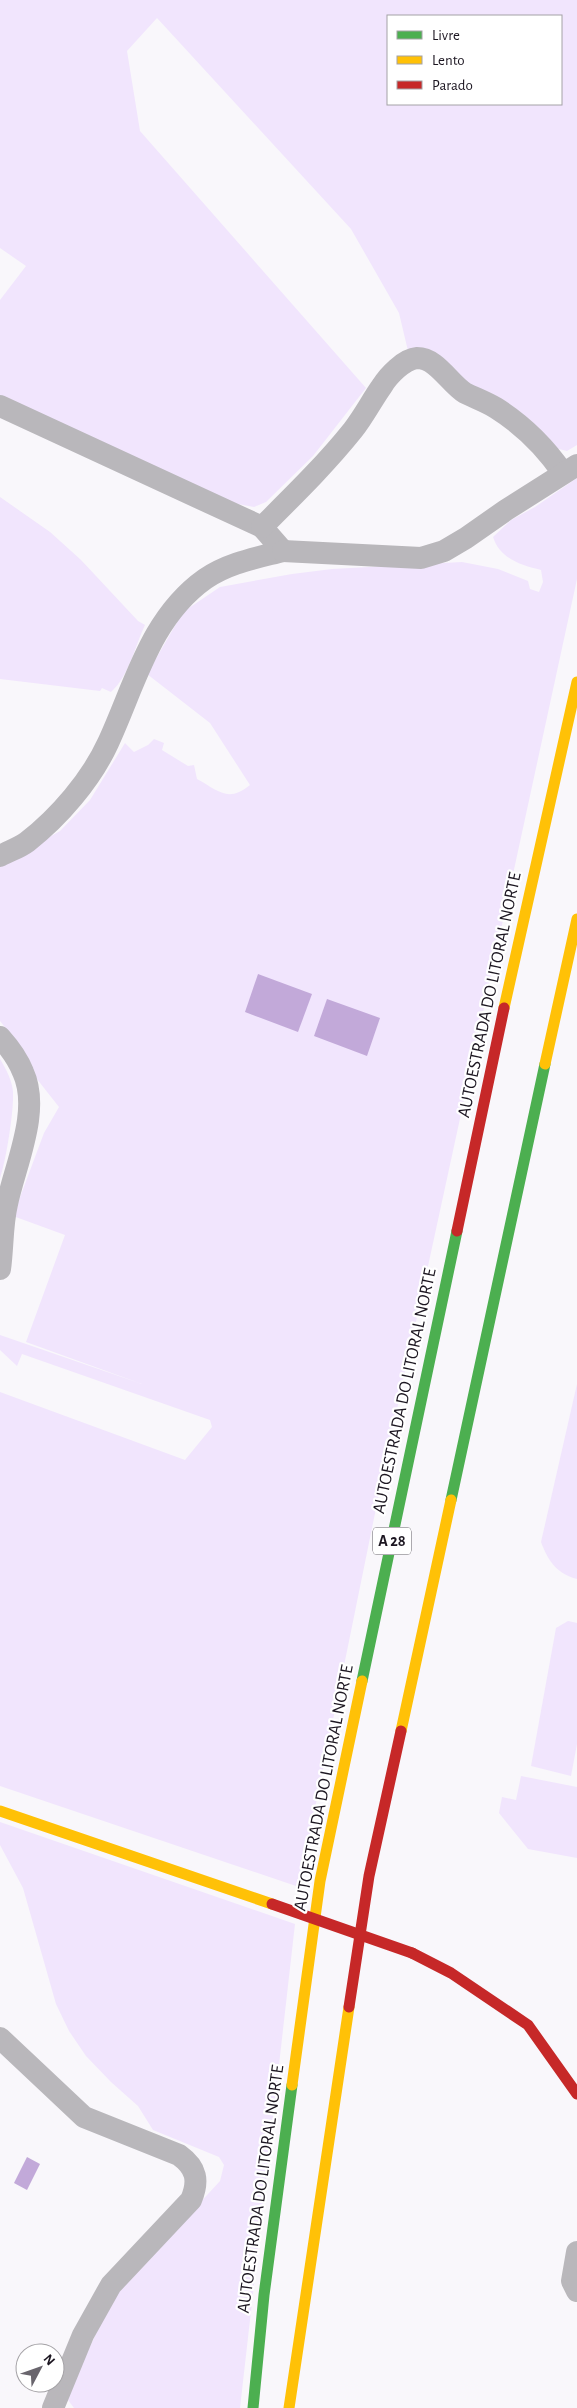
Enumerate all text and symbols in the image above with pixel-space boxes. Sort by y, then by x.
legend [387,15,562,105]
text: Livre [432,28,460,43]
text: Lento [432,53,465,68]
text: Parado [432,78,473,93]
street label: AUTOESTRADA DO LITORAL NORTE [455,870,525,1119]
street label: AUTOESTRADA DO LITORAL NORTE [370,1266,440,1515]
road number: A 28 [373,1528,411,1554]
street label: AUTOESTRADA DO LITORAL NORTE [291,1663,357,1913]
street label: AUTOESTRADA DO LITORAL NORTE [235,2063,287,2314]
north arrow [15,2343,65,2393]
text: N [41,2352,58,2368]

